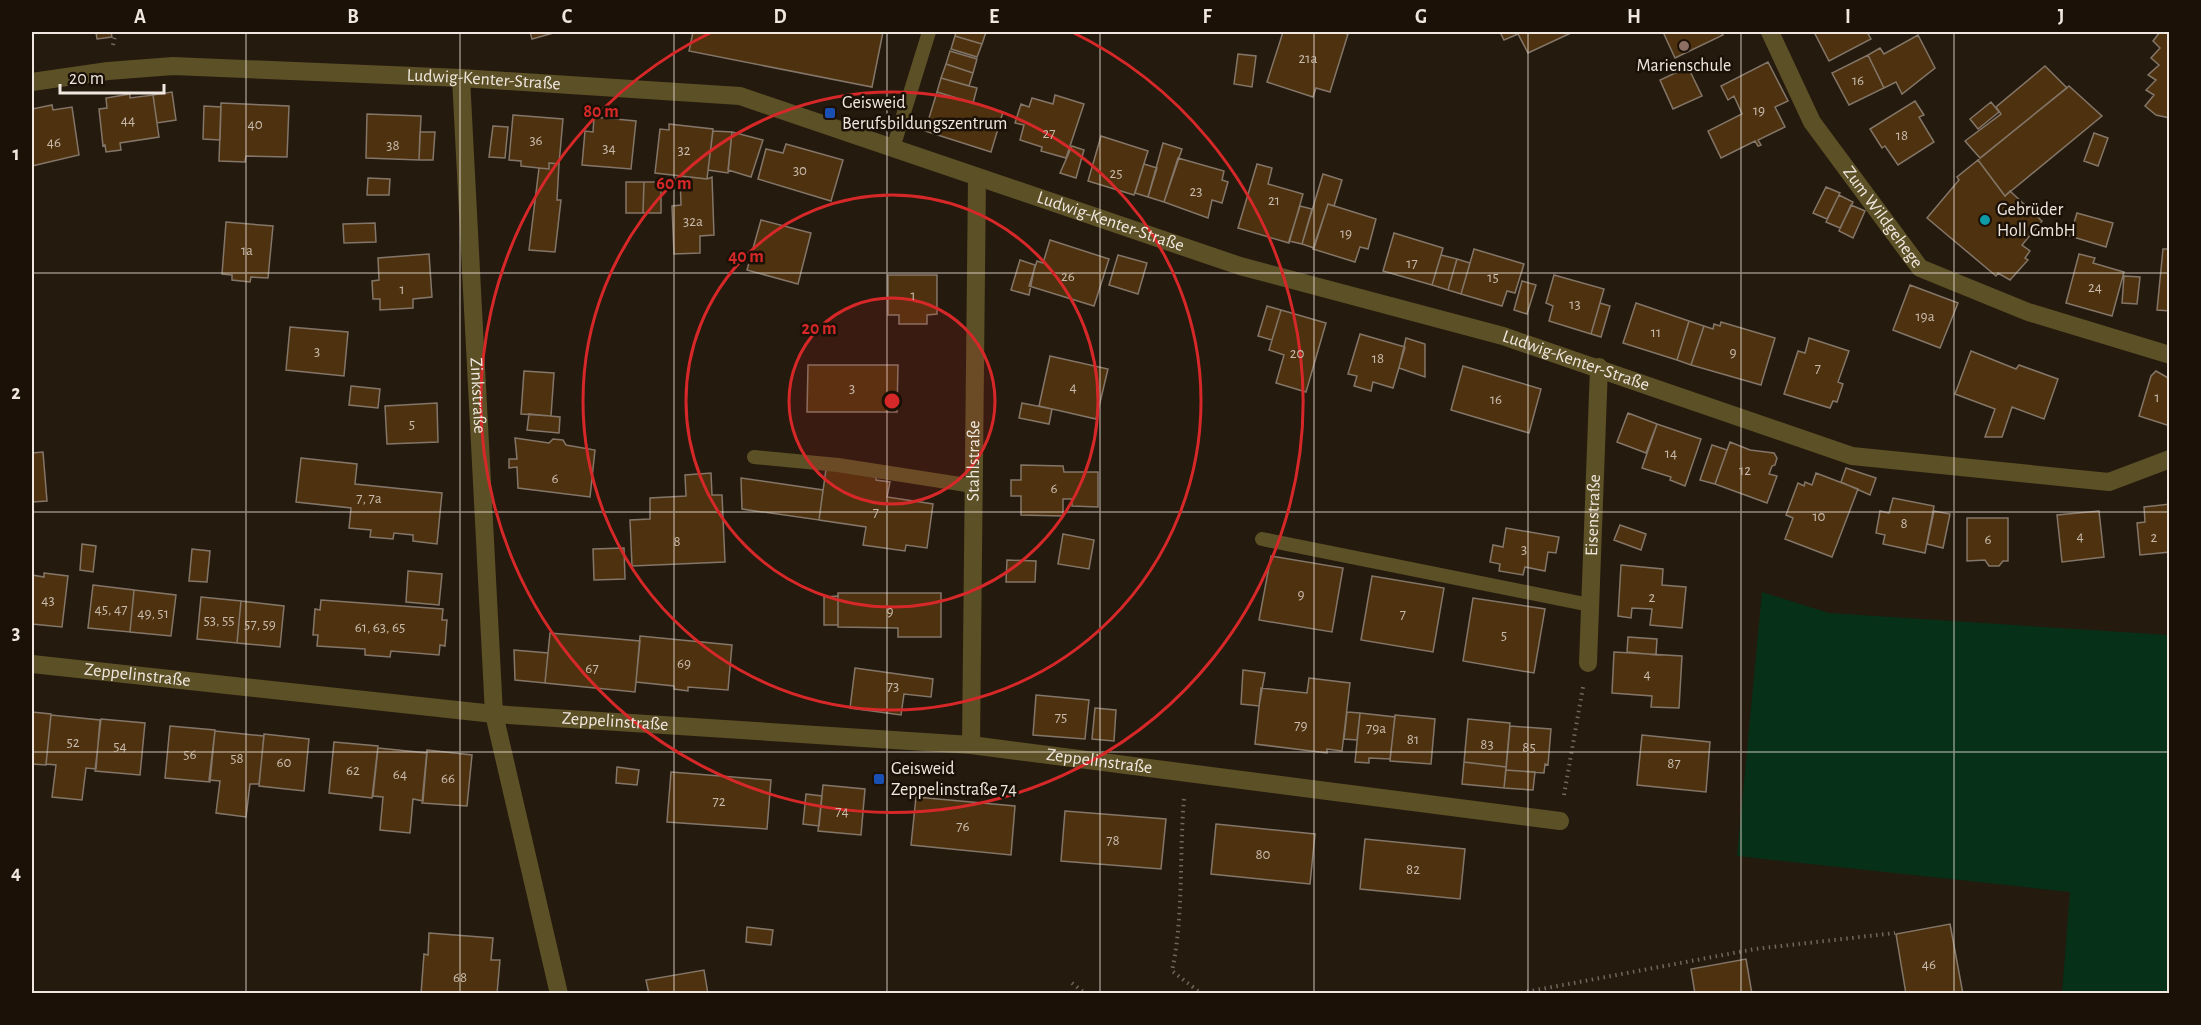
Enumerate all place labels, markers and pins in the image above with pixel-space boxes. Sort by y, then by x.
marker: Marienschule [1677,39,1691,53]
place label: Marienschule [1637,57,1731,75]
place label: Geisweid Berufsbildungszentrum [842,94,1008,133]
marker: Geisweid Berufsbildungszentrum [823,106,837,120]
place label: Gebrüder Holl GmbH [1997,201,2076,240]
marker: Gebrüder Holl GmbH [1978,213,1992,227]
centre of rings [882,391,902,411]
place label: Geisweid Zeppelinstraße 74 [891,760,1017,799]
marker: Geisweid Zeppelinstraße 74 [872,772,886,786]

